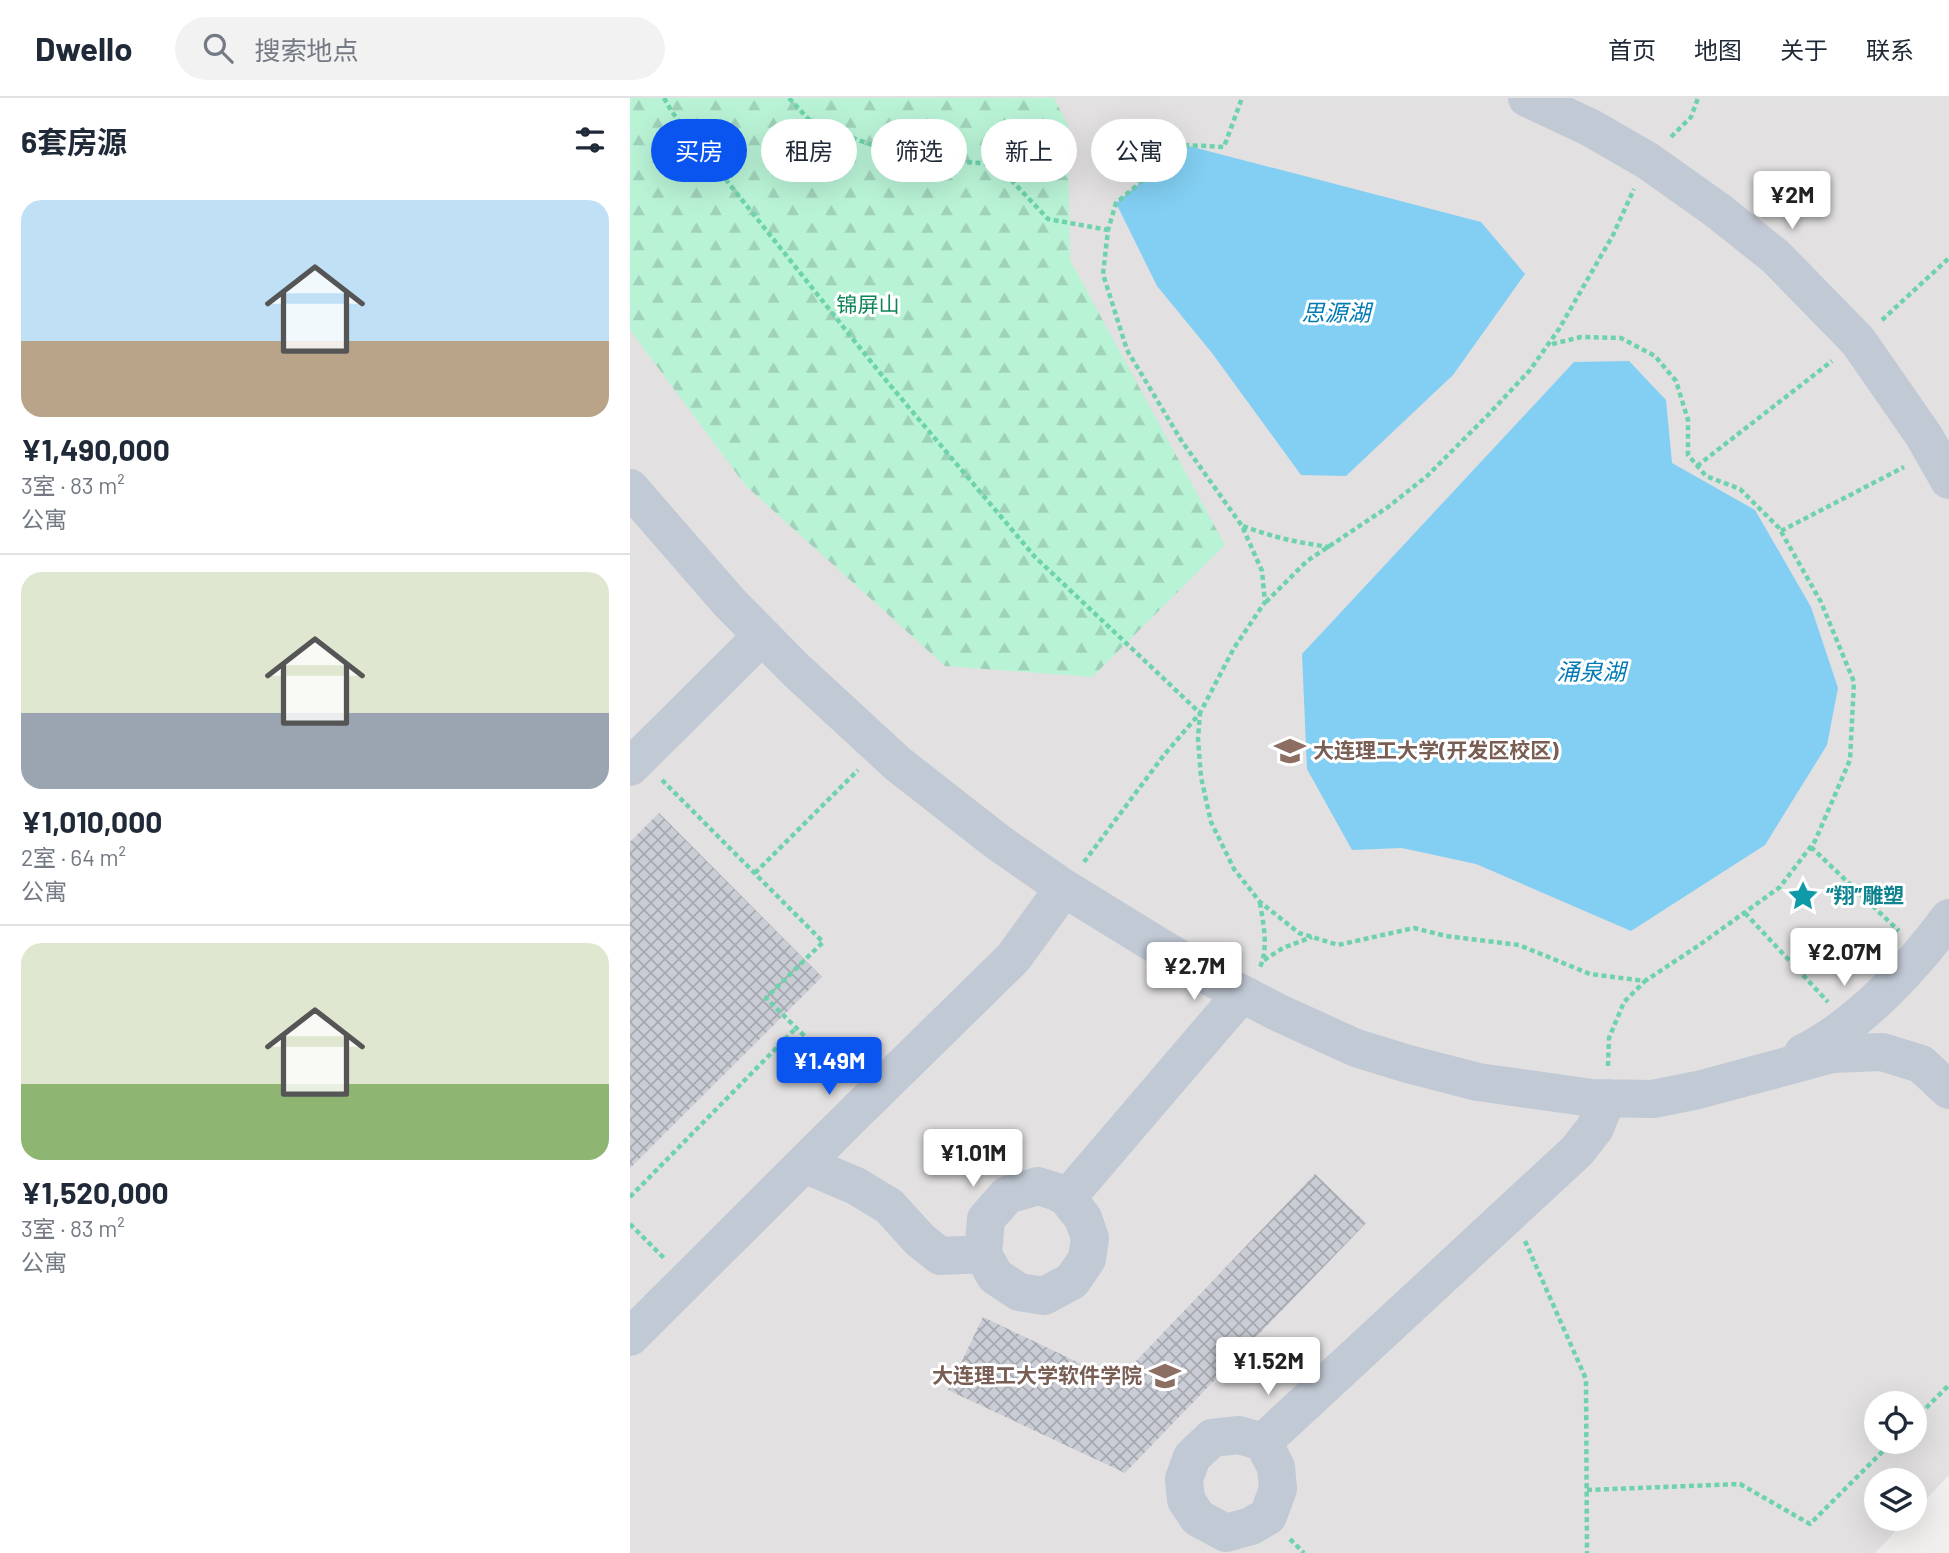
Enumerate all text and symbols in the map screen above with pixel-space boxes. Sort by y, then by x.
search box [175,17,665,80]
text: Dwello [35,28,133,68]
icon: search [199,29,237,67]
text: 搜索地点 [255,34,359,65]
text: 首页 [1608,35,1656,64]
text: 地图 [1694,35,1742,64]
text: 关于 [1780,35,1828,64]
text: 联系 [1866,35,1914,64]
chip: 买房 [651,119,747,182]
chip: 租房 [761,119,857,182]
chip: 筛选 [871,119,967,182]
chip: 新上 [981,119,1077,182]
chip: 公寓 [1091,119,1187,182]
icon: filters [571,121,609,159]
text: 6套房源 [21,123,127,159]
pin: ¥2M [1758,172,1826,231]
text: ¥2M [1769,180,1815,208]
icon: home [252,246,378,372]
park label: 锦屏山 [837,291,900,316]
water label: 思源湖 [1302,298,1374,326]
text: ¥1,490,000 [21,431,170,467]
text: 3室 · 83 m² [21,471,125,499]
text: 公寓 [21,505,67,533]
icon: home [252,618,378,744]
water label: 涌泉湖 [1557,657,1629,685]
school or university icon: 大连理工大学(开发区校区) [1273,734,1307,768]
place label: 大连理工大学(开发区校区) [1313,737,1559,762]
text: ¥1,010,000 [21,803,162,839]
text: 2室 · 64 m² [21,843,126,871]
text: 公寓 [21,877,67,905]
place icon: “翔”雕塑 [1786,879,1820,913]
place label: “翔”雕塑 [1826,882,1904,907]
pin: ¥2.07M [1787,928,1901,988]
text: ¥2.07M [1806,937,1882,965]
pin: ¥2.7M [1145,942,1243,1002]
text: ¥2.7M [1163,951,1225,979]
icon: home [252,989,378,1115]
pin: ¥1.49M [772,1038,886,1097]
text: ¥1.49M [793,1046,865,1074]
pin: ¥1.01M [916,1130,1030,1189]
text: ¥1.01M [940,1138,1006,1166]
text: ¥1,520,000 [21,1174,169,1210]
text: 3室 · 83 m² [21,1214,125,1242]
text: 公寓 [21,1248,67,1276]
pin: ¥1.52M [1211,1338,1325,1397]
text: ¥1.52M [1232,1346,1304,1374]
school or university icon: 大连理工大学软件学院 [1148,1359,1182,1393]
place label: 大连理工大学软件学院 [932,1362,1142,1387]
map controls [1864,1391,1927,1531]
button: locate [1864,1391,1927,1454]
button: layers [1864,1468,1927,1531]

